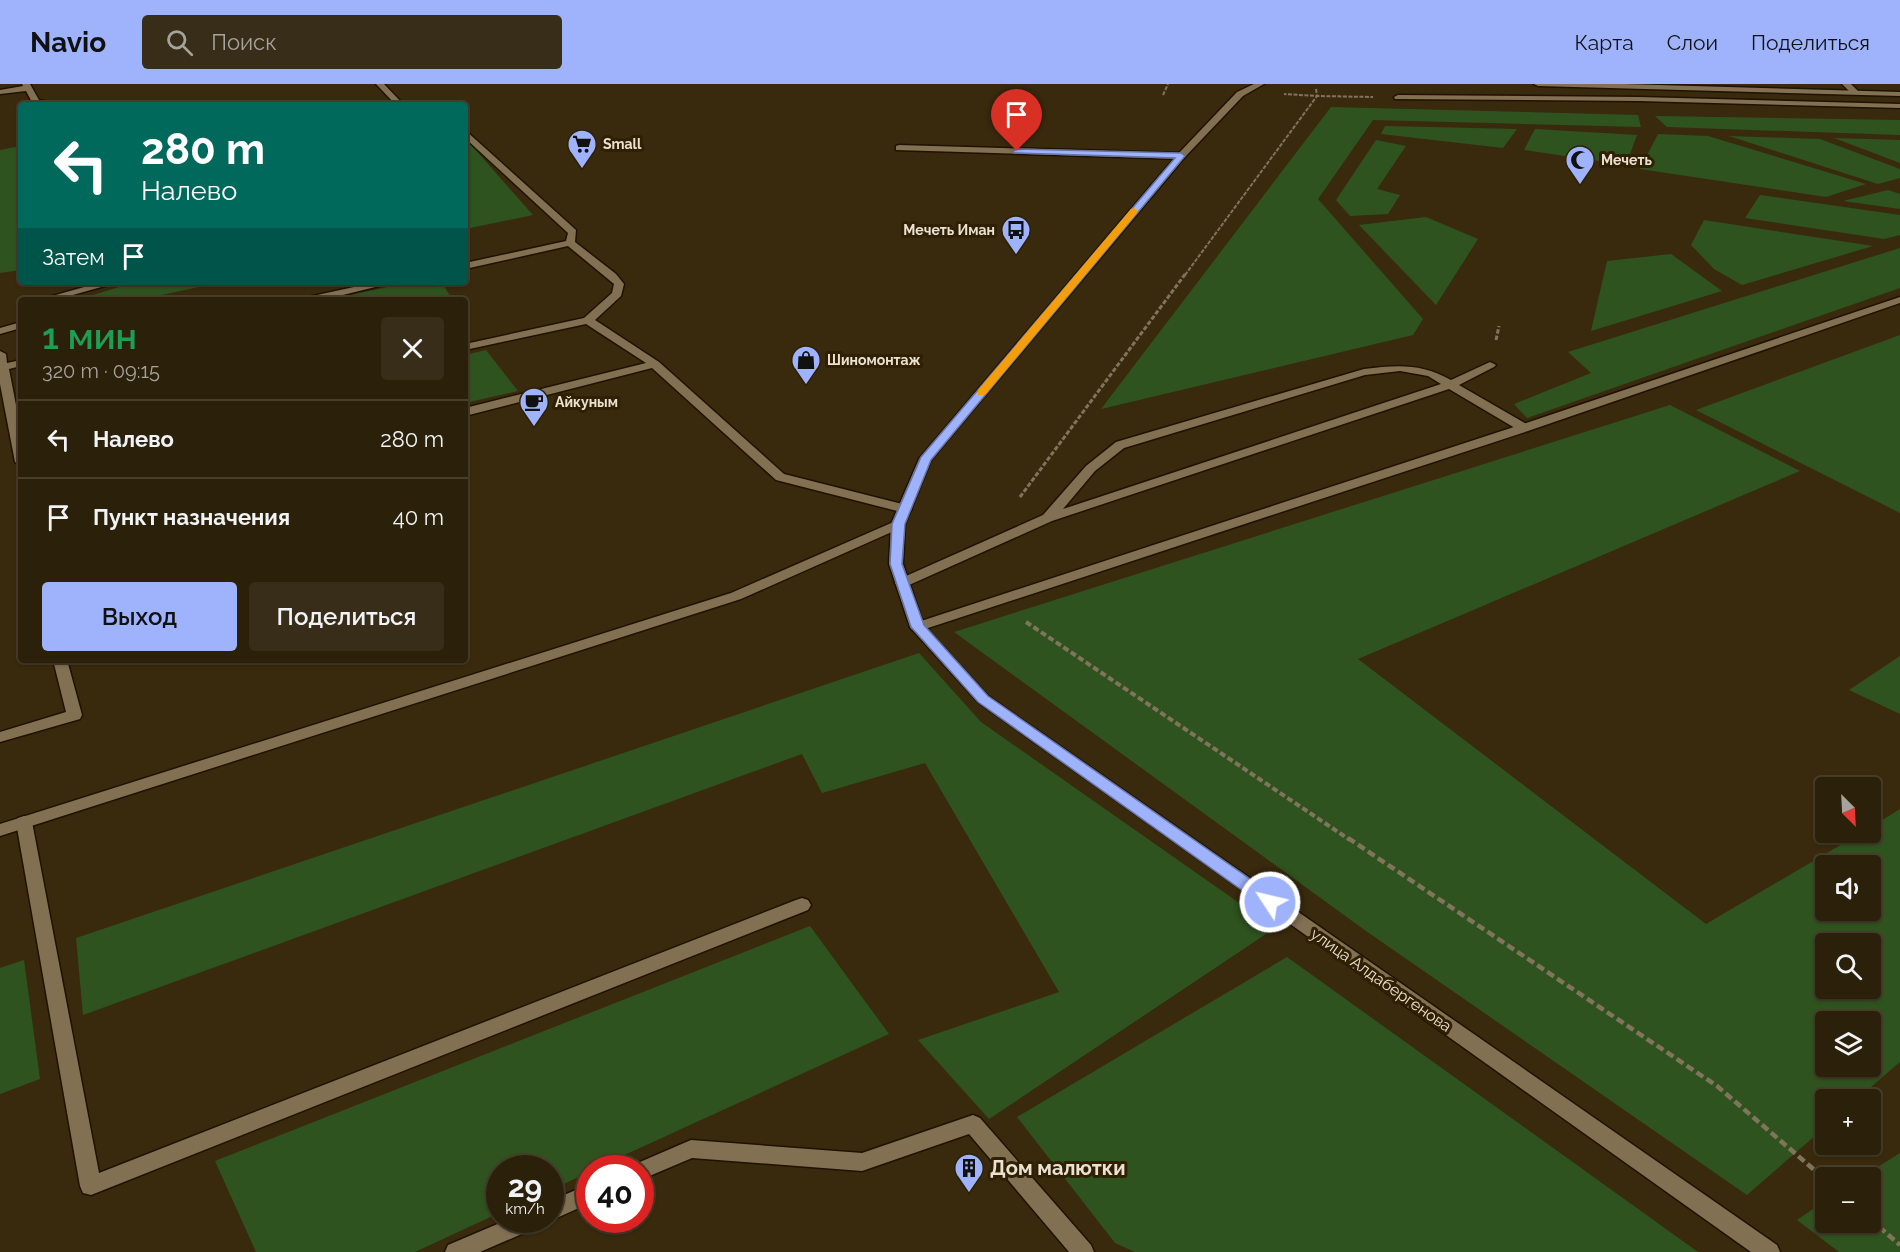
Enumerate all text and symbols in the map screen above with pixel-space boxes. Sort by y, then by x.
search box [142,15,562,69]
text: Navio [30,26,106,59]
icon: search [163,26,196,59]
text: Поиск [211,29,277,55]
text: Карта [1575,30,1634,55]
text: Слои [1667,30,1718,55]
text: Поделиться [1751,30,1870,55]
pin [991,89,1042,151]
icon: arrive [1000,98,1033,131]
text: 280 m [141,125,265,174]
icon: left [42,126,120,204]
supermarket icon: Small [566,128,598,170]
place label: Small [603,136,642,152]
mosque icon: Мечеть [1564,144,1596,186]
place label: Мечеть [1601,152,1652,168]
text: Налево [141,175,237,206]
bus stop icon: Мечеть Иман [1000,214,1032,256]
place label: Мечеть Иман [903,222,995,238]
icon: arrive [117,240,150,273]
text: Затем [42,244,105,270]
text: 1 мин [42,315,137,357]
button: close [381,317,444,380]
shop icon: Шиномонтаж [790,344,822,386]
place label: Шиномонтаж [827,352,921,368]
text: 320 m · 09:15 [42,359,160,383]
cafe icon: Айкуным [518,386,550,428]
place label: Айкуным [555,394,618,410]
icon: left [42,423,75,456]
text: Налево [93,426,174,452]
text: 280 m [380,426,444,452]
icon: arrive [42,501,75,534]
text: Пункт назначения [93,504,290,530]
text: 40 m [393,504,444,530]
button: Выход [42,582,237,651]
button: Поделиться [249,582,444,651]
north arrow [1815,777,1881,843]
map controls [1815,777,1881,1233]
button: sound [1815,855,1881,921]
position arrow [1238,870,1302,934]
street label: улица Алдабергенова [1307,924,1455,1036]
button: search [1815,933,1881,999]
button: layers [1815,1011,1881,1077]
button: + [1815,1089,1881,1155]
building icon: Дом малютки [953,1152,985,1194]
speed limit sign: 40 [576,1155,654,1233]
place label: Дом малютки [990,1156,1125,1180]
button: − [1815,1167,1881,1233]
text: 29 [508,1169,542,1204]
text: km/h [505,1200,545,1218]

